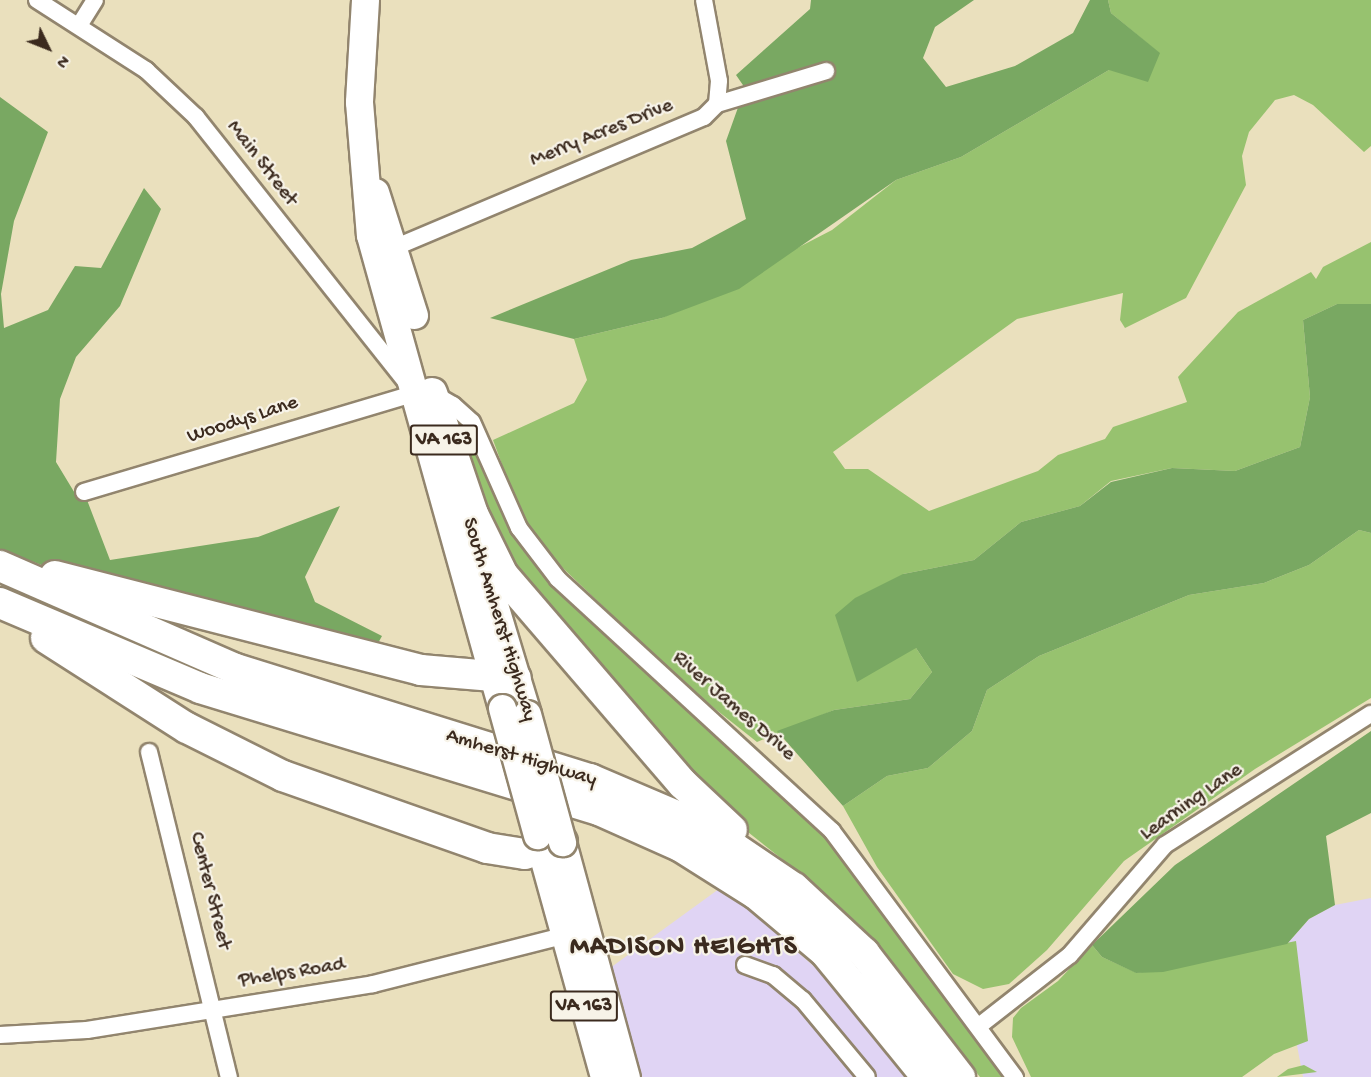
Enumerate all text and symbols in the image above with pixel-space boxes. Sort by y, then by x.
north arrow [18,18,78,78]
text: N [51,50,72,71]
street label: Merry Acres Drive [527,94,677,174]
street label: Main Street [220,116,302,212]
street label: Woodys Lane [184,391,302,451]
road number: VA 163 [410,423,478,457]
street label: South Amherst Highway [455,515,541,725]
street label: River James Drive [666,647,800,767]
street label: Amherst Highway [443,724,599,794]
street label: Learning Lane [1136,758,1248,848]
street label: Center Street [182,830,236,952]
district label: MADISON HEIGHTS [570,933,798,965]
street label: Phelps Road [237,953,347,995]
road number: VA 163 [550,989,618,1023]

